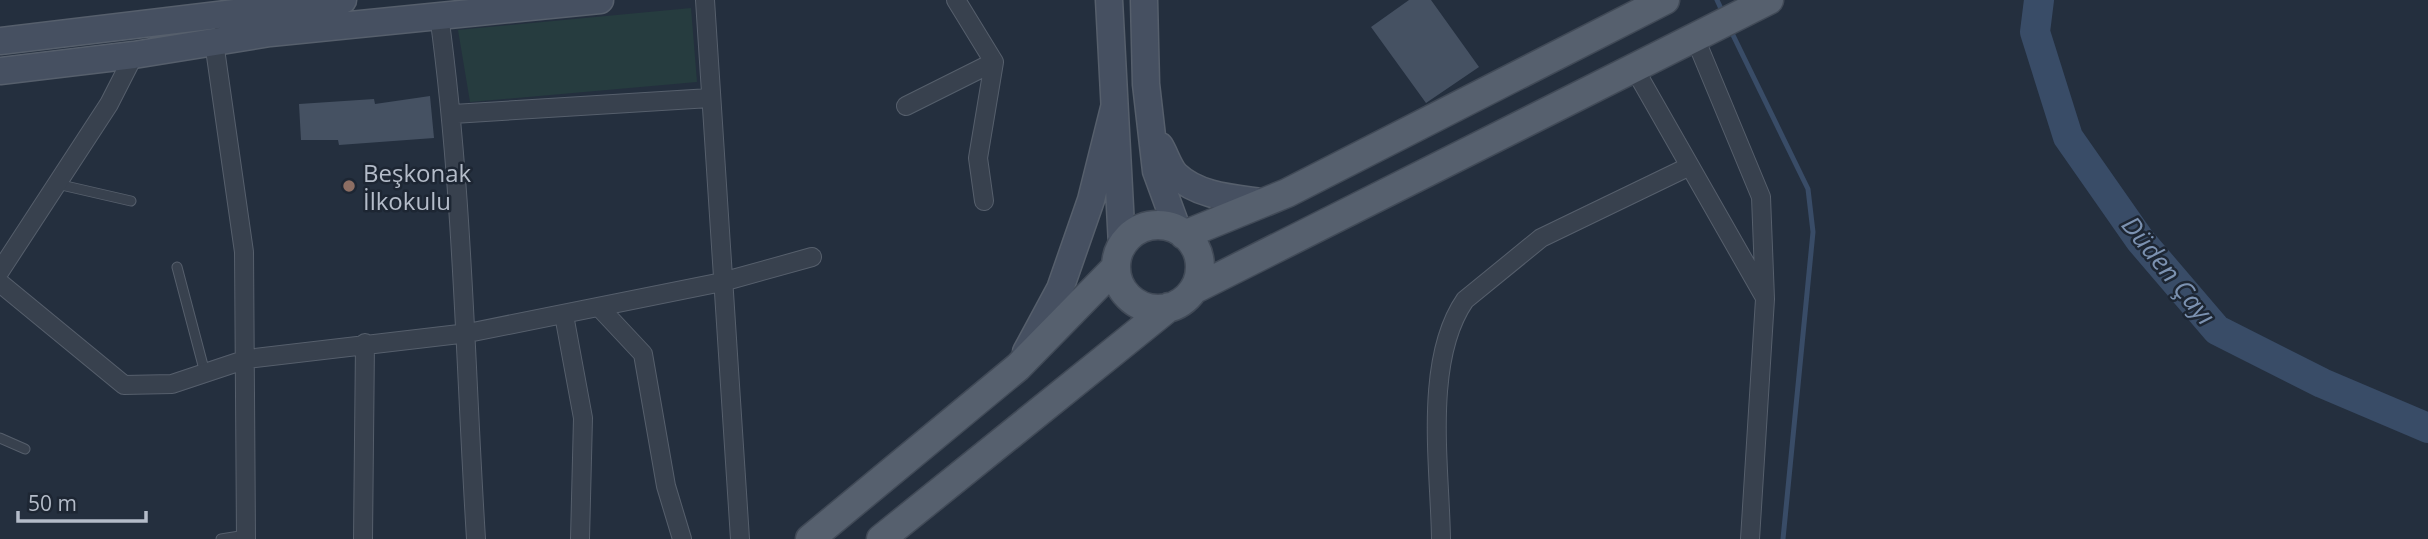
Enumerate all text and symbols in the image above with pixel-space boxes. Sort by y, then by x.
place label: Beşkonak İlkokulu [363,156,472,217]
marker: Beşkonak İlkokulu [341,178,357,194]
water label: Düden Çayı [2114,208,2224,332]
scale bar [18,480,145,524]
text: 50 m [28,489,77,517]

